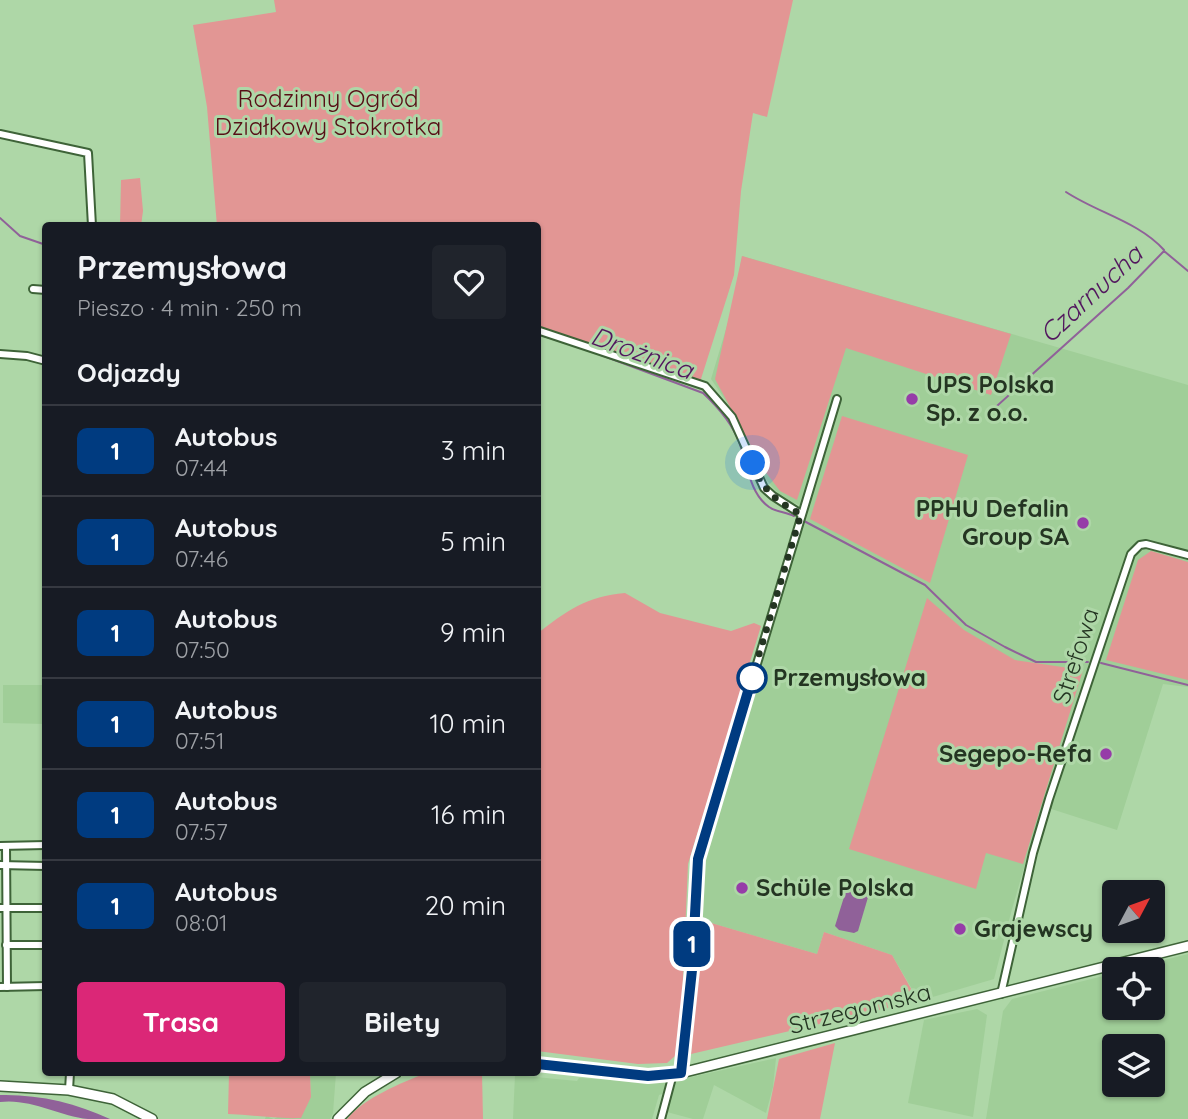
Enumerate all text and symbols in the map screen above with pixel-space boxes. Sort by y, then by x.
park label: Rodzinny Ogród Działkowy Stokrotka [215,83,441,141]
water label: Czarnucha [1032,237,1150,350]
button: heart [432,245,506,319]
text: Przemysłowa [77,246,287,287]
text: Pieszo · 4 min · 250 m [77,293,302,322]
water label: Drożnica [587,319,699,387]
text: Odjazdy [77,356,181,389]
place label: UPS Polska Sp. z o.o. [926,369,1054,427]
marker: UPS Polska Sp. z o.o. [904,391,920,407]
text: Autobus [175,420,277,453]
text: 3 min [441,434,506,467]
text: 1 [111,436,120,466]
your location [735,445,770,480]
text: 07:44 [175,453,228,482]
place label: PPHU Defalin Group SA [916,493,1070,551]
text: Autobus [175,511,277,544]
marker: PPHU Defalin Group SA [1075,515,1091,531]
text: 5 min [440,525,506,558]
text: 1 [111,527,120,557]
text: 07:46 [175,544,228,573]
text: Autobus [175,602,277,635]
street label: Strefowa [1046,604,1105,707]
text: 9 min [440,616,506,649]
text: 1 [111,618,120,648]
text: 07:50 [175,635,230,664]
place label: Przemysłowa [773,662,926,692]
marker: Przemysłowa [737,663,767,693]
text: Autobus [175,693,277,726]
text: 10 min [430,707,506,740]
text: 1 [111,709,120,739]
text: 07:51 [175,726,225,755]
place label: Segepo-Refa [939,738,1092,768]
marker: Segepo-Refa [1098,746,1114,762]
text: Autobus [175,784,277,817]
text: 16 min [431,798,506,831]
text: 1 [111,800,120,830]
text: 07:57 [175,817,228,846]
place label: Schüle Polska [756,872,914,902]
text: Autobus [175,875,277,908]
marker: Schüle Polska [734,880,750,896]
north arrow [1102,880,1166,943]
map controls [1102,880,1165,1097]
text: 20 min [425,889,506,922]
text: 1 [111,891,120,921]
text: 08:01 [175,908,228,937]
place label: Grajewscy [974,913,1093,943]
line badge: 1 [669,921,715,967]
marker: Grajewscy [952,921,968,937]
text: 1 [687,929,697,959]
button: locate [1102,957,1165,1020]
street label: Strzegomska [786,976,934,1040]
button: Trasa [77,982,285,1062]
button: Bilety [299,982,506,1062]
button: layers [1102,1034,1165,1097]

